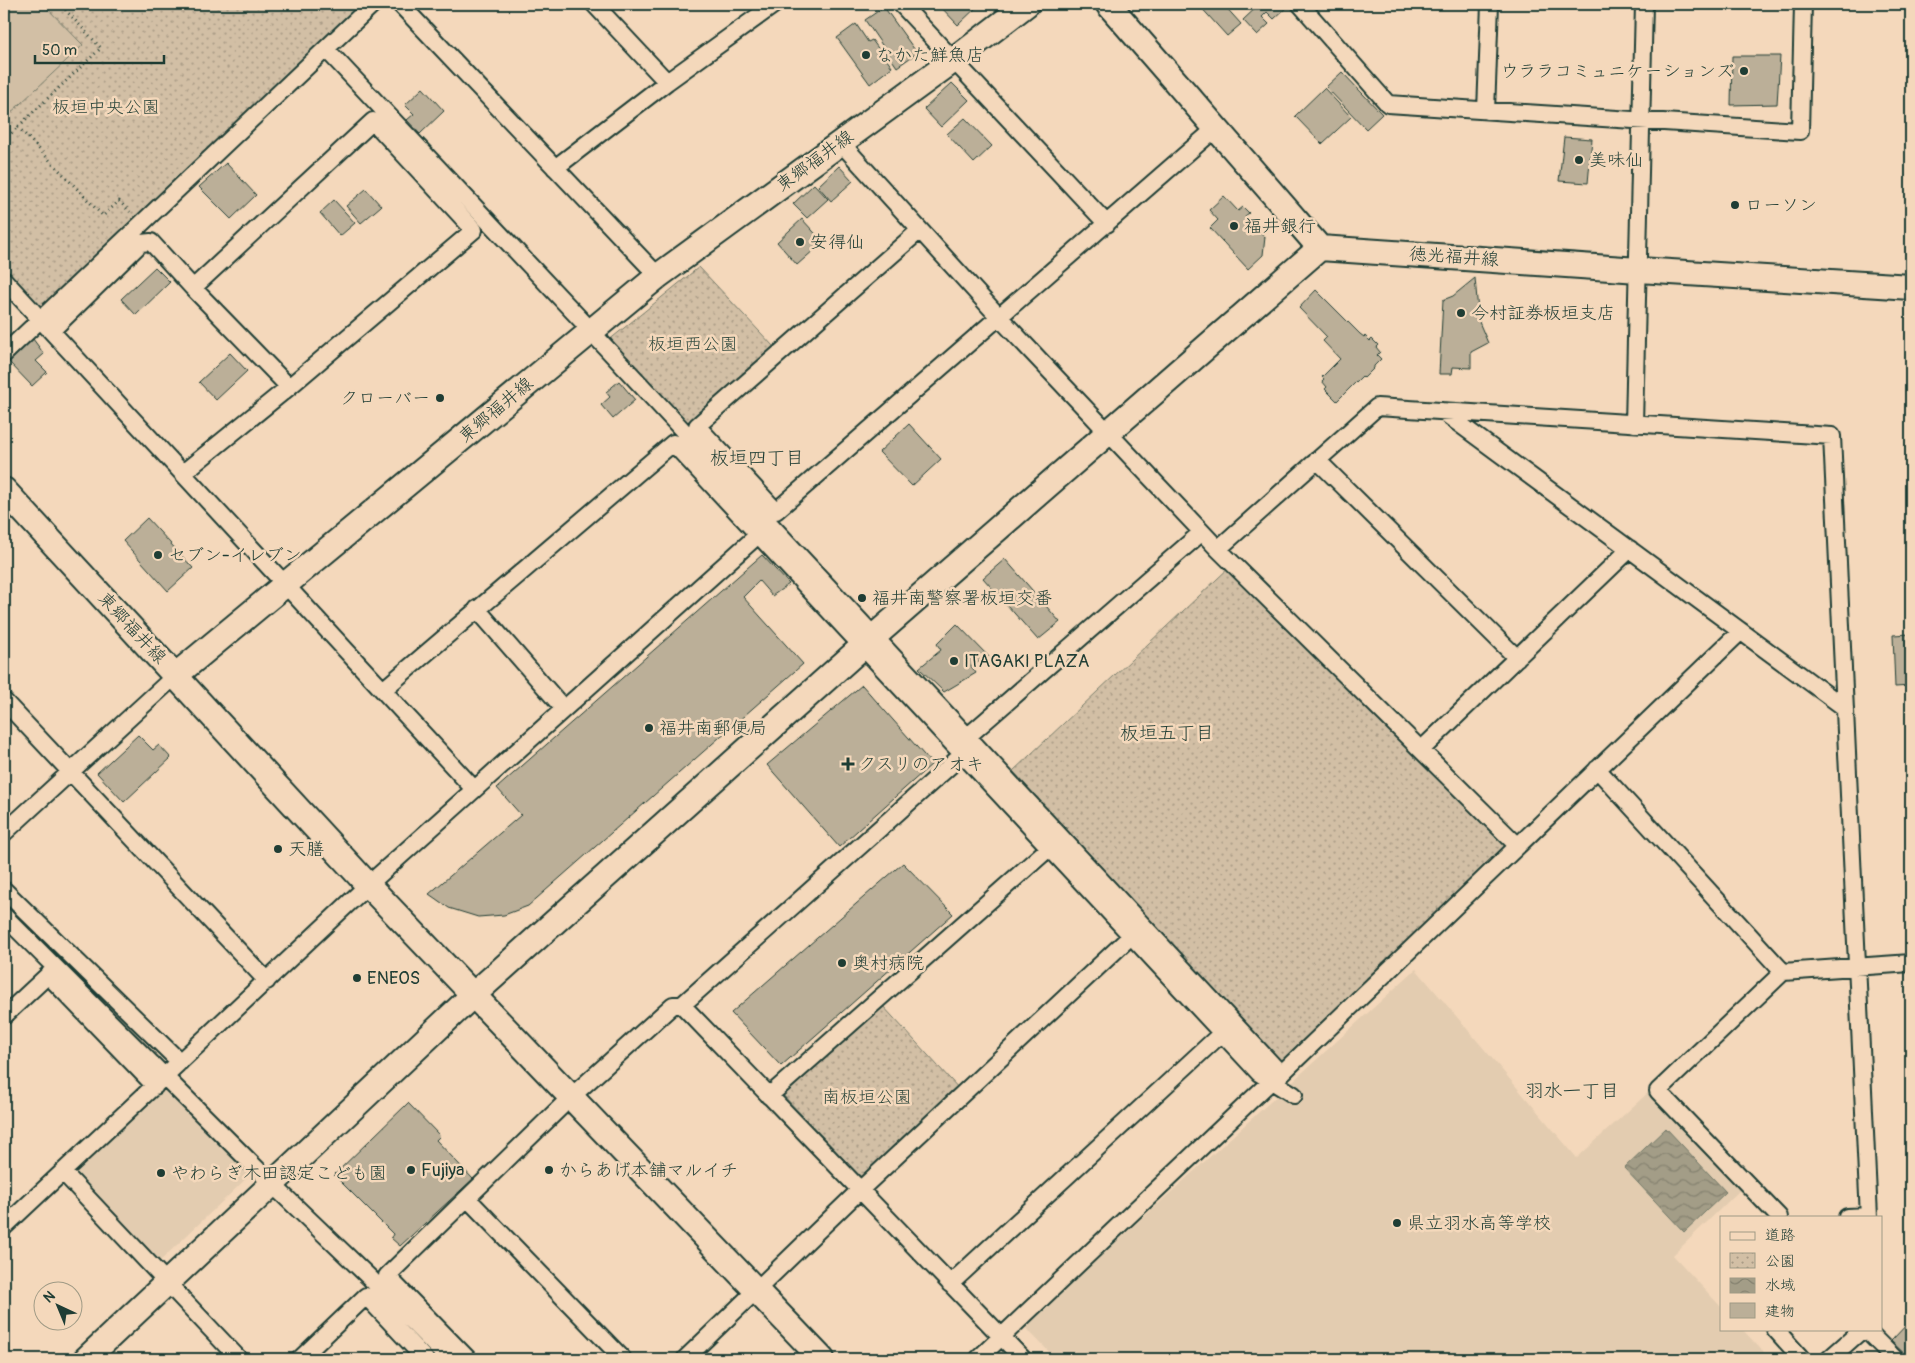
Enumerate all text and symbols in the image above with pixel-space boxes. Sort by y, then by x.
scale bar [35,32,164,64]
text: 50 m [42,41,77,60]
place label: なかた鮮魚店 [876,44,984,67]
marker: なかた鮮魚店 [860,49,872,61]
place label: ウララコミュニケーションズ [1500,60,1734,83]
marker: ウララコミュニケーションズ [1738,65,1750,77]
park label: 板垣中央公園 [52,96,160,119]
street label: 東郷福井線 [772,125,858,197]
place label: 美味仙 [1589,149,1643,172]
marker: 美味仙 [1573,154,1585,166]
place label: ローソン [1745,194,1817,217]
marker: ローソン [1729,199,1741,211]
place label: 福井銀行 [1244,215,1316,238]
marker: 福井銀行 [1228,220,1240,232]
place label: 安得仙 [810,231,864,254]
marker: 安得仙 [794,236,806,248]
street label: 徳光福井線 [1408,242,1500,272]
place label: 今村証券板垣支店 [1471,302,1615,325]
marker: 今村証券板垣支店 [1455,307,1467,319]
park label: 板垣西公園 [648,333,738,356]
street label: 東郷福井線 [454,372,538,448]
place label: クローバー [340,387,430,410]
marker: クローバー [434,392,446,404]
district label: 板垣四丁目 [709,446,805,470]
place label: セブン-イレブン [168,544,302,567]
marker: セブン-イレブン [152,549,164,561]
street label: 東郷福井線 [93,587,171,669]
place label: 福井南警察署板垣交番 [872,587,1052,610]
marker: 福井南警察署板垣交番 [856,592,868,604]
place label: ITAGAKI PLAZA [964,650,1090,673]
marker: ITAGAKI PLAZA [948,655,960,667]
place label: 福井南郵便局 [659,717,767,740]
district label: 板垣五丁目 [1119,721,1215,745]
marker: 福井南郵便局 [643,722,655,734]
place label: クスリのアオキ [858,753,984,776]
marker: クスリのアオキ [842,758,854,770]
place label: 天膳 [288,838,324,861]
marker: 天膳 [272,843,284,855]
place label: 奥村病院 [852,952,924,975]
marker: 奥村病院 [836,957,848,969]
place label: ENEOS [367,967,420,990]
marker: ENEOS [351,972,363,984]
district label: 羽水一丁目 [1524,1079,1620,1103]
park label: 南板垣公園 [822,1086,912,1109]
place label: Fujiya [421,1159,464,1182]
place label: からあげ本舗マルイチ [559,1159,738,1182]
place label: やわらぎ木田認定こども園 [171,1162,387,1185]
marker: Fujiya [405,1164,417,1176]
marker: からあげ本舗マルイチ [543,1164,555,1176]
marker: やわらぎ木田認定こども園 [155,1167,167,1179]
place label: 県立羽水高等学校 [1407,1212,1551,1235]
legend [1720,1216,1882,1330]
marker: 県立羽水高等学校 [1391,1217,1403,1229]
text: 道路 [1765,1226,1795,1245]
text: 公園 [1765,1252,1795,1271]
text: 水域 [1765,1276,1795,1295]
north arrow [32,1280,82,1330]
text: N [40,1288,59,1306]
text: 建物 [1765,1302,1795,1321]

